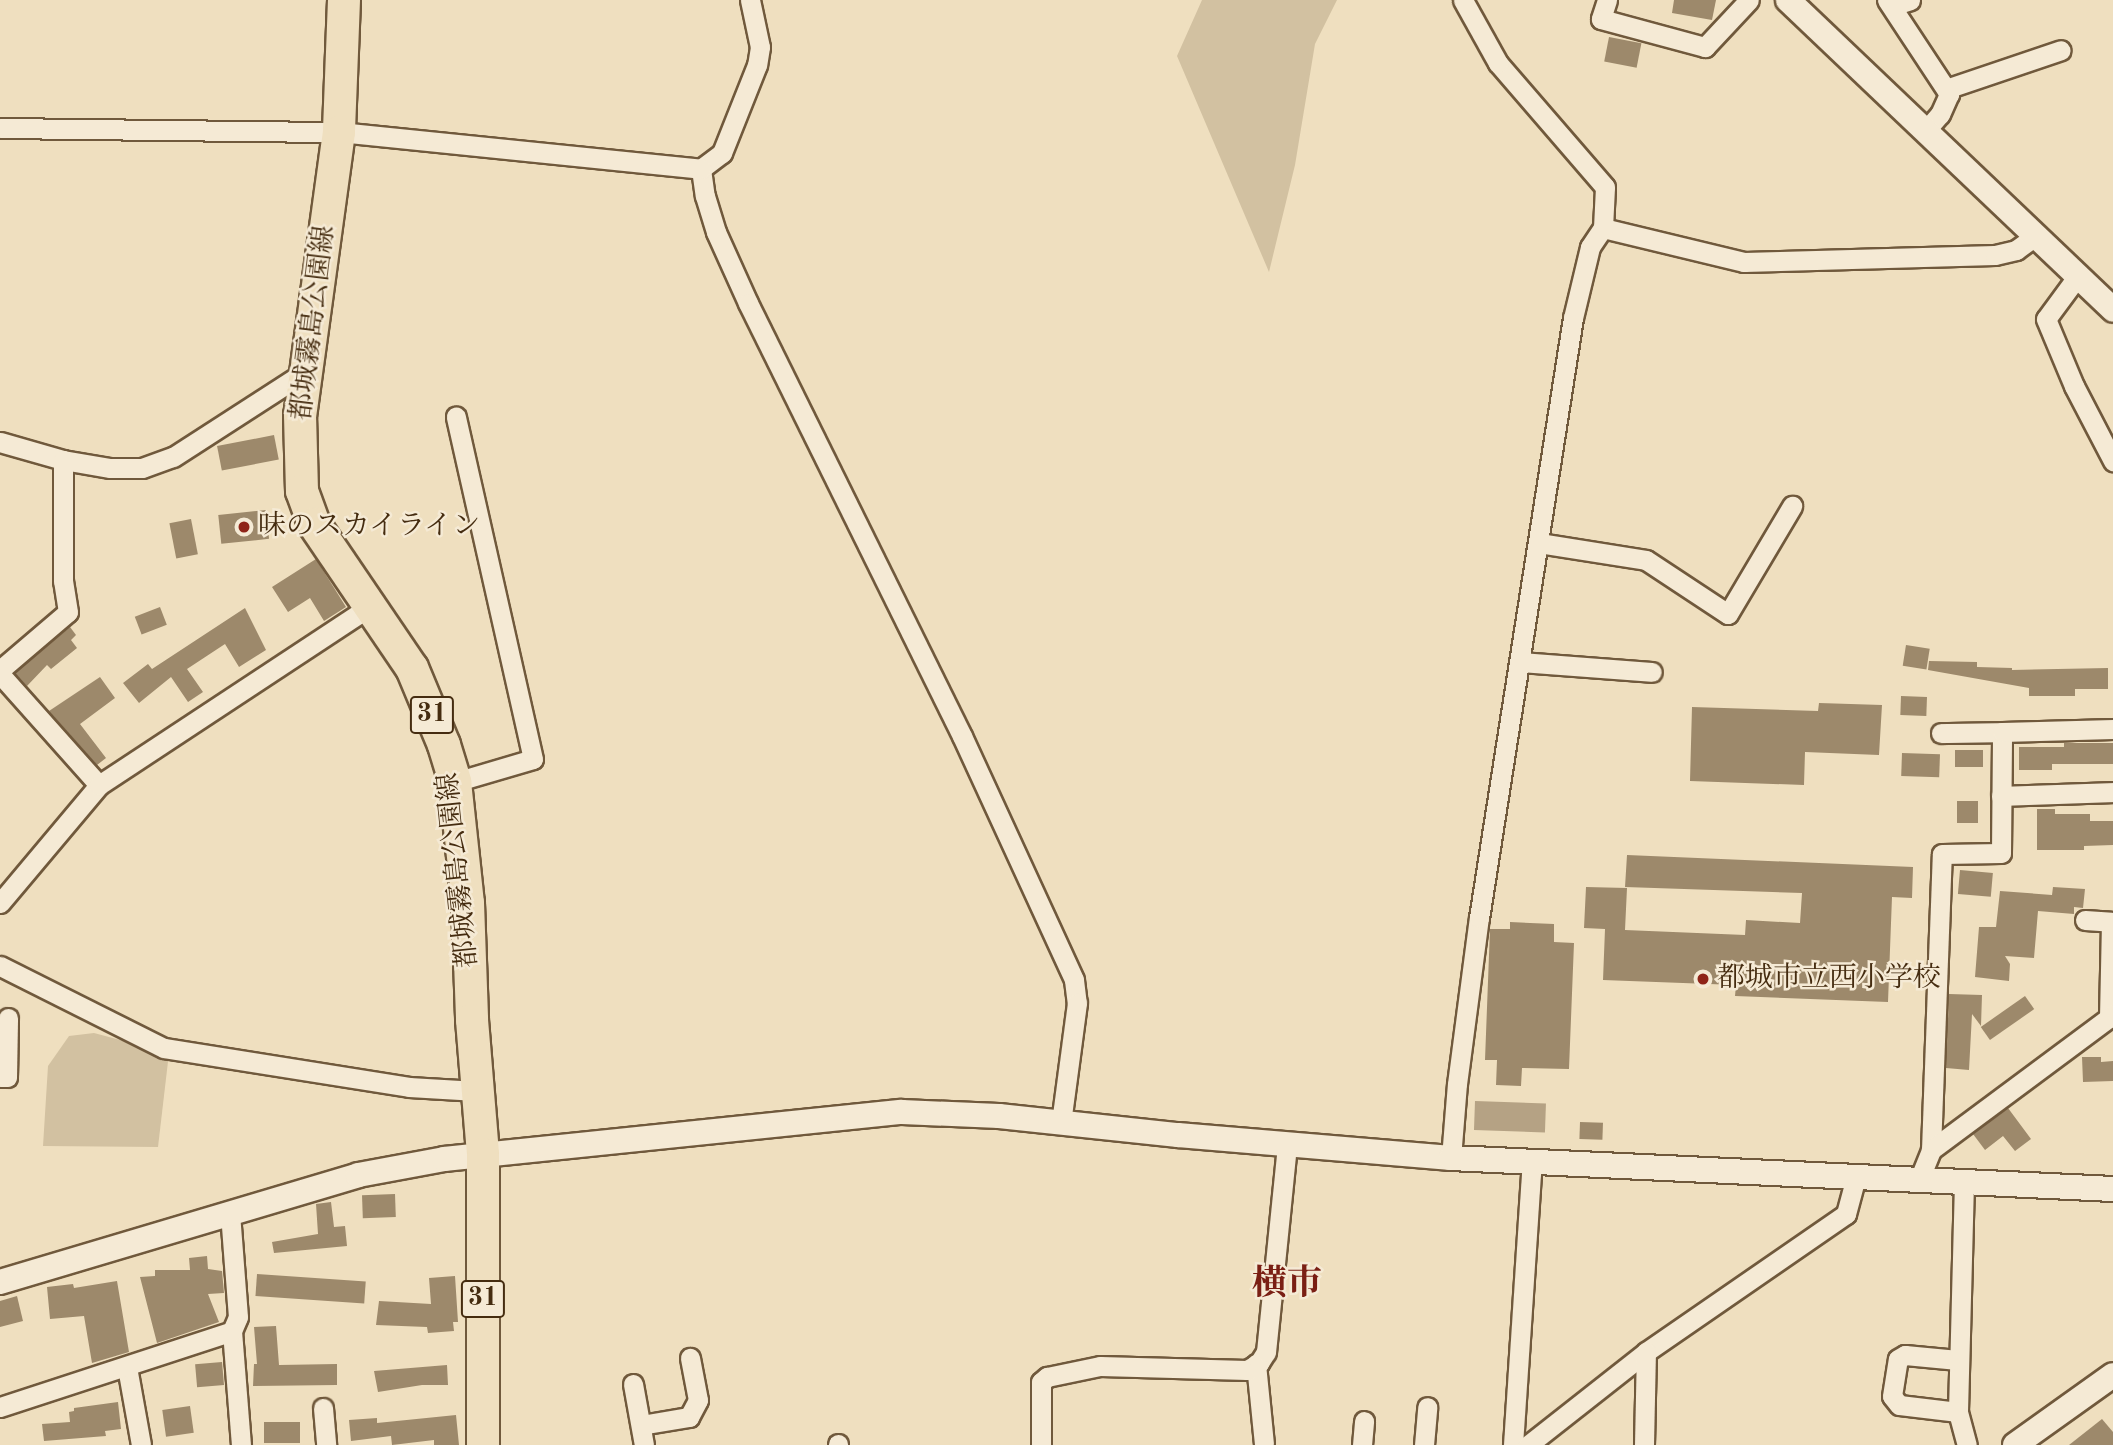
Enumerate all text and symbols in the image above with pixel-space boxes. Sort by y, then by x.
street label: 都城霧島公園線 [285,224,343,422]
place label: 味のスカイライン [258,510,482,544]
marker: 味のスカイライン [236,519,252,535]
road number: 31 [409,692,455,737]
street label: 都城霧島公園線 [432,771,486,969]
place label: 都城市立西小学校 [1717,962,1941,996]
marker: 都城市立西小学校 [1695,971,1711,987]
district label: 横市 [1252,1264,1322,1306]
road number: 31 [460,1276,506,1322]

